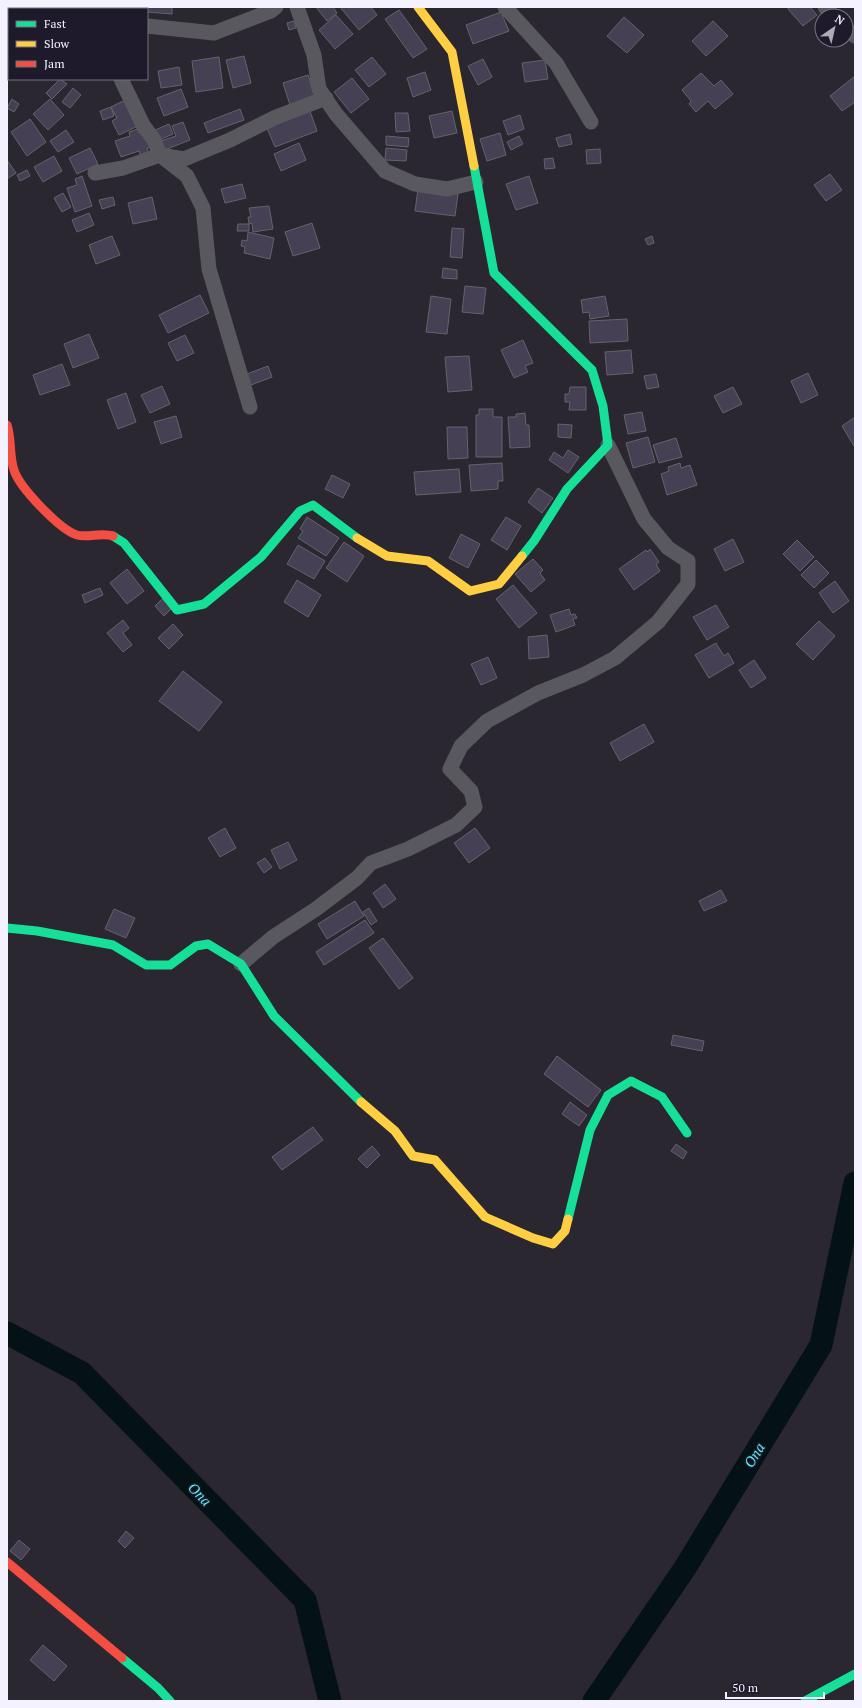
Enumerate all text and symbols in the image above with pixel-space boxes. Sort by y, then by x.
legend [8,8,148,80]
north arrow [814,8,854,48]
text: N [832,12,848,28]
text: Fast [44,16,67,31]
text: Slow [44,36,70,51]
text: Jam [44,56,65,71]
water label: Ona [739,1439,769,1471]
water label: Ona [184,1478,216,1510]
scale bar [726,1674,824,1700]
text: 50 m [732,1680,759,1695]

